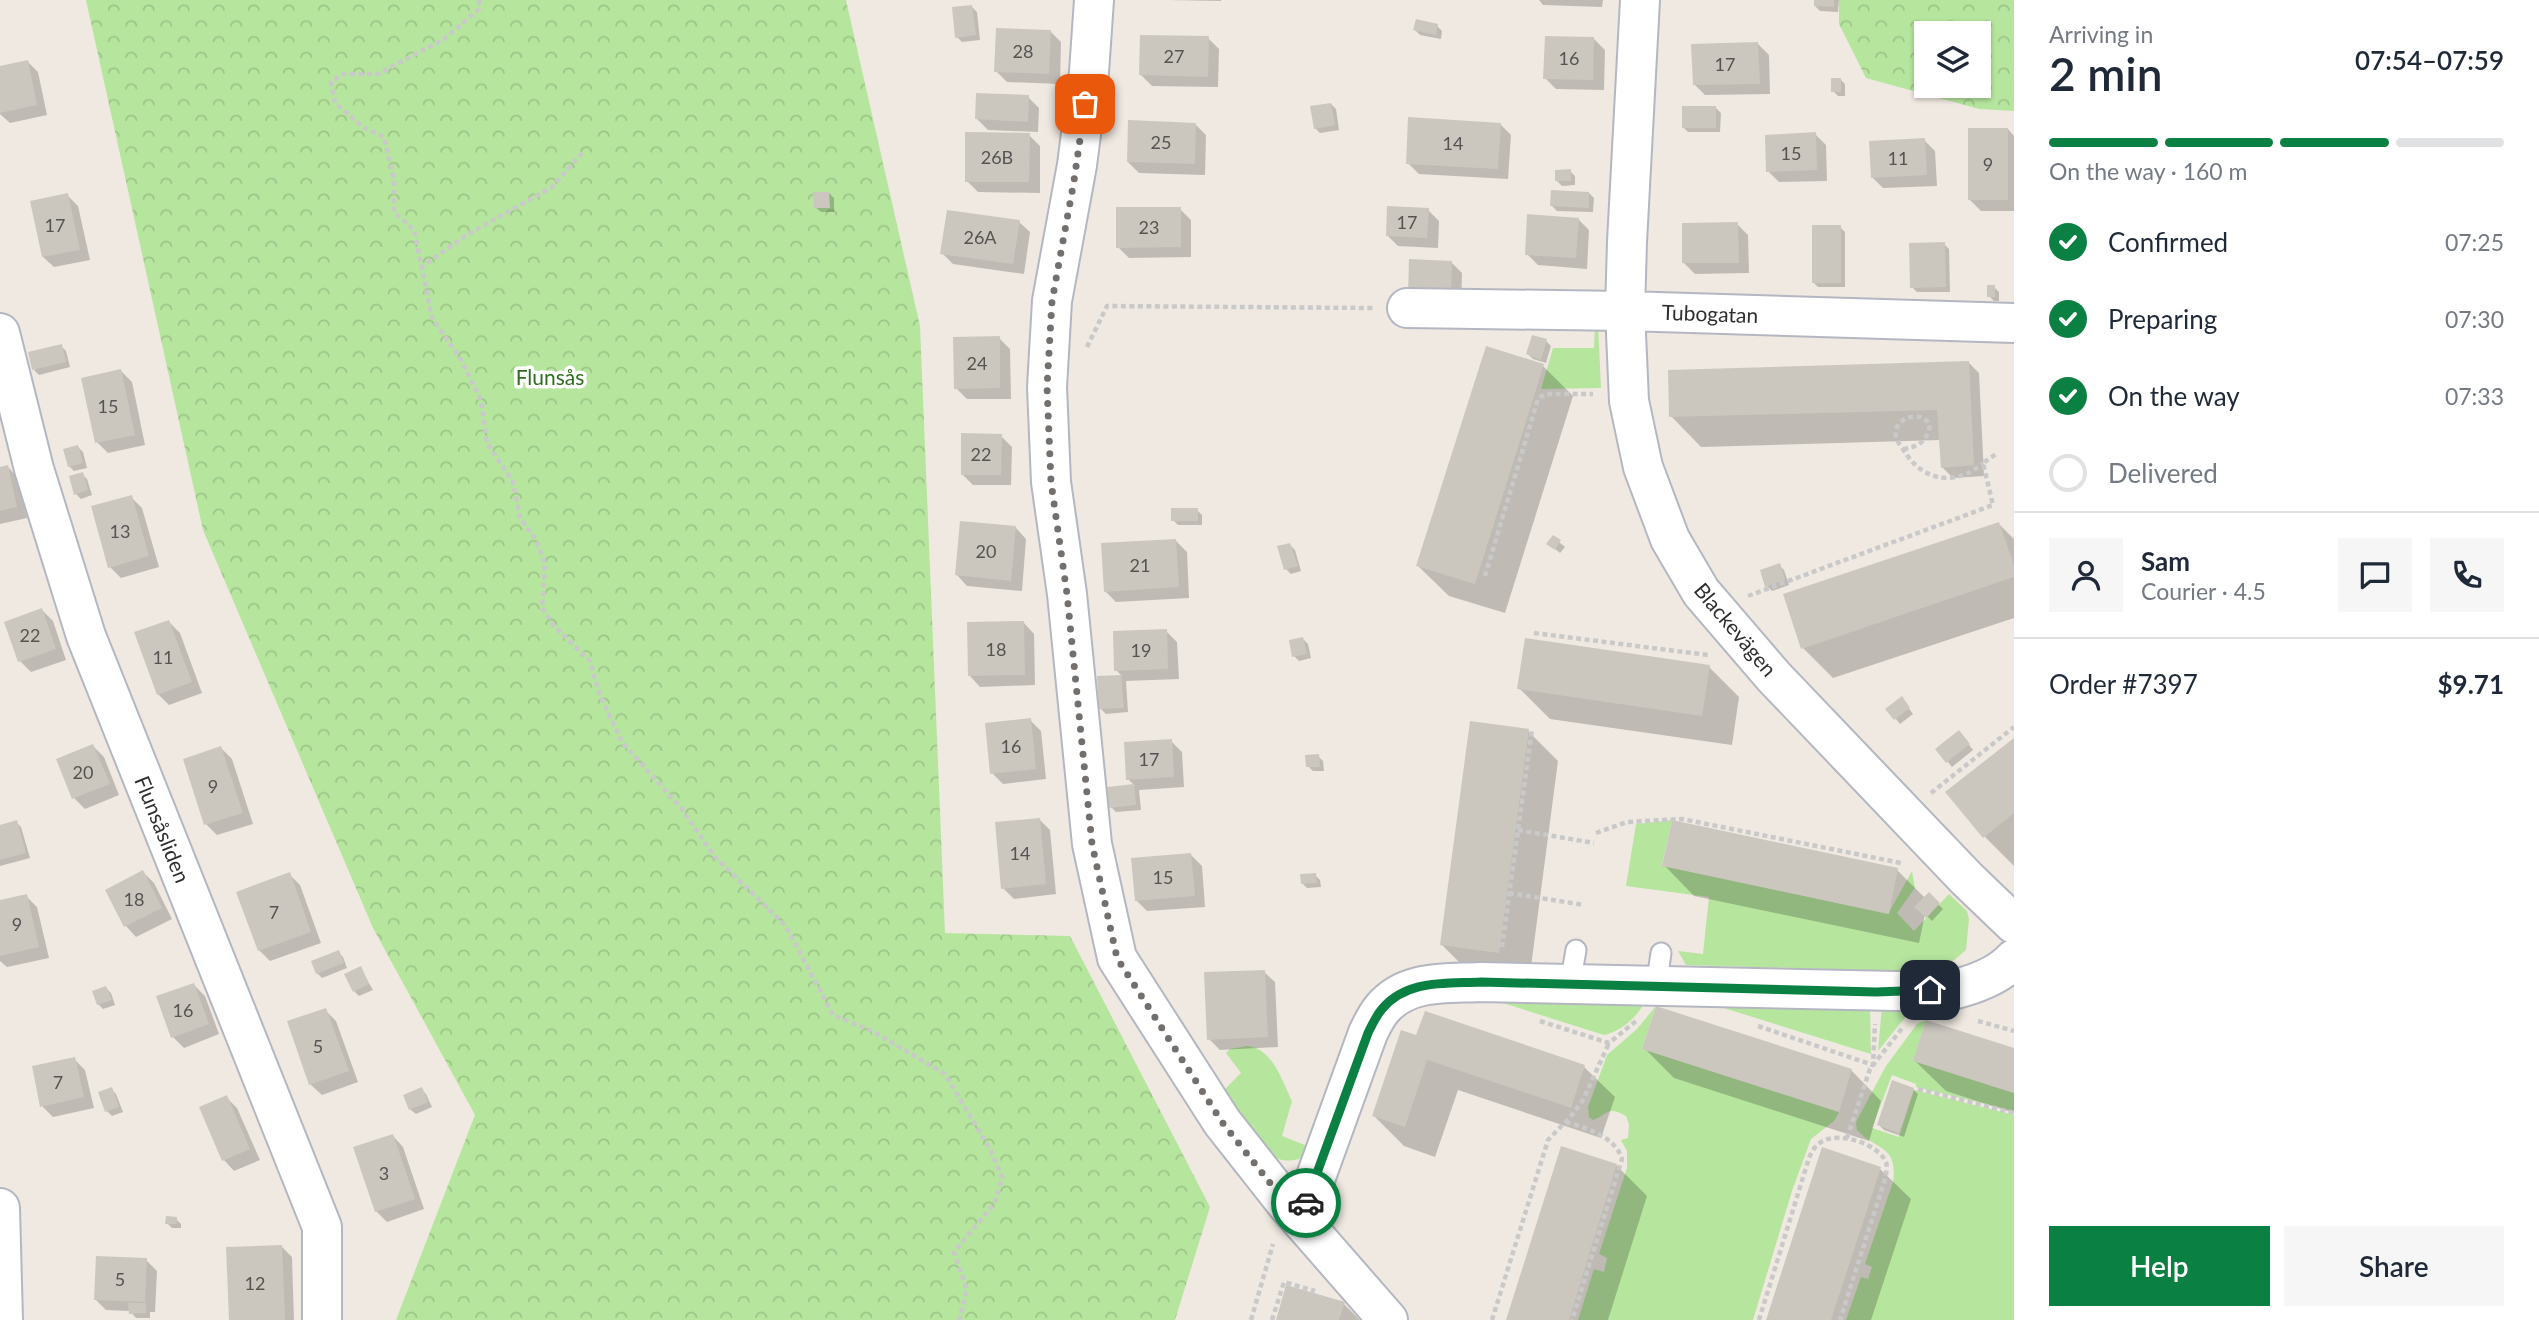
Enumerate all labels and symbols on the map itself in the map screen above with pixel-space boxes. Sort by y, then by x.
house number: 28 [1013,40,1033,62]
house number: 27 [1164,45,1184,67]
house number: 16 [1559,47,1579,69]
house number: 17 [1715,53,1735,75]
pin [1055,74,1115,134]
house number: 25 [1151,131,1171,153]
house number: 14 [1443,132,1463,154]
house number: 15 [1781,142,1801,164]
house number: 26B [981,146,1013,168]
house number: 11 [1888,147,1908,169]
house number: 9 [1983,153,1993,175]
house number: 17 [1397,211,1417,233]
house number: 17 [45,214,65,236]
house number: 23 [1139,216,1159,238]
house number: 26A [963,226,997,248]
street label: Tubogatan [1661,299,1759,327]
house number: 24 [967,352,987,374]
park label: Flunsås [516,364,584,389]
house number: 15 [98,395,118,417]
house number: 22 [971,443,991,465]
house number: 13 [110,520,130,542]
house number: 20 [976,540,996,562]
house number: 21 [1130,554,1150,576]
street label: Blackevägen [1690,577,1782,681]
house number: 22 [20,624,40,646]
house number: 18 [986,638,1006,660]
house number: 19 [1131,639,1151,661]
house number: 11 [153,646,173,668]
house number: 16 [1001,735,1021,757]
house number: 17 [1139,748,1159,770]
house number: 20 [73,761,93,783]
street label: Flunsåsliden [130,772,196,886]
house number: 9 [208,775,218,797]
house number: 14 [1010,842,1030,864]
house number: 15 [1153,866,1173,888]
house number: 18 [124,888,144,910]
house number: 7 [269,901,279,923]
house number: 9 [12,913,22,935]
pin [1900,960,1960,1020]
house number: 16 [173,999,193,1021]
house number: 5 [313,1035,323,1057]
house number: 7 [53,1071,63,1093]
house number: 3 [379,1162,389,1184]
courier [1271,1168,1341,1238]
house number: 5 [115,1268,125,1290]
house number: 12 [245,1272,265,1294]

